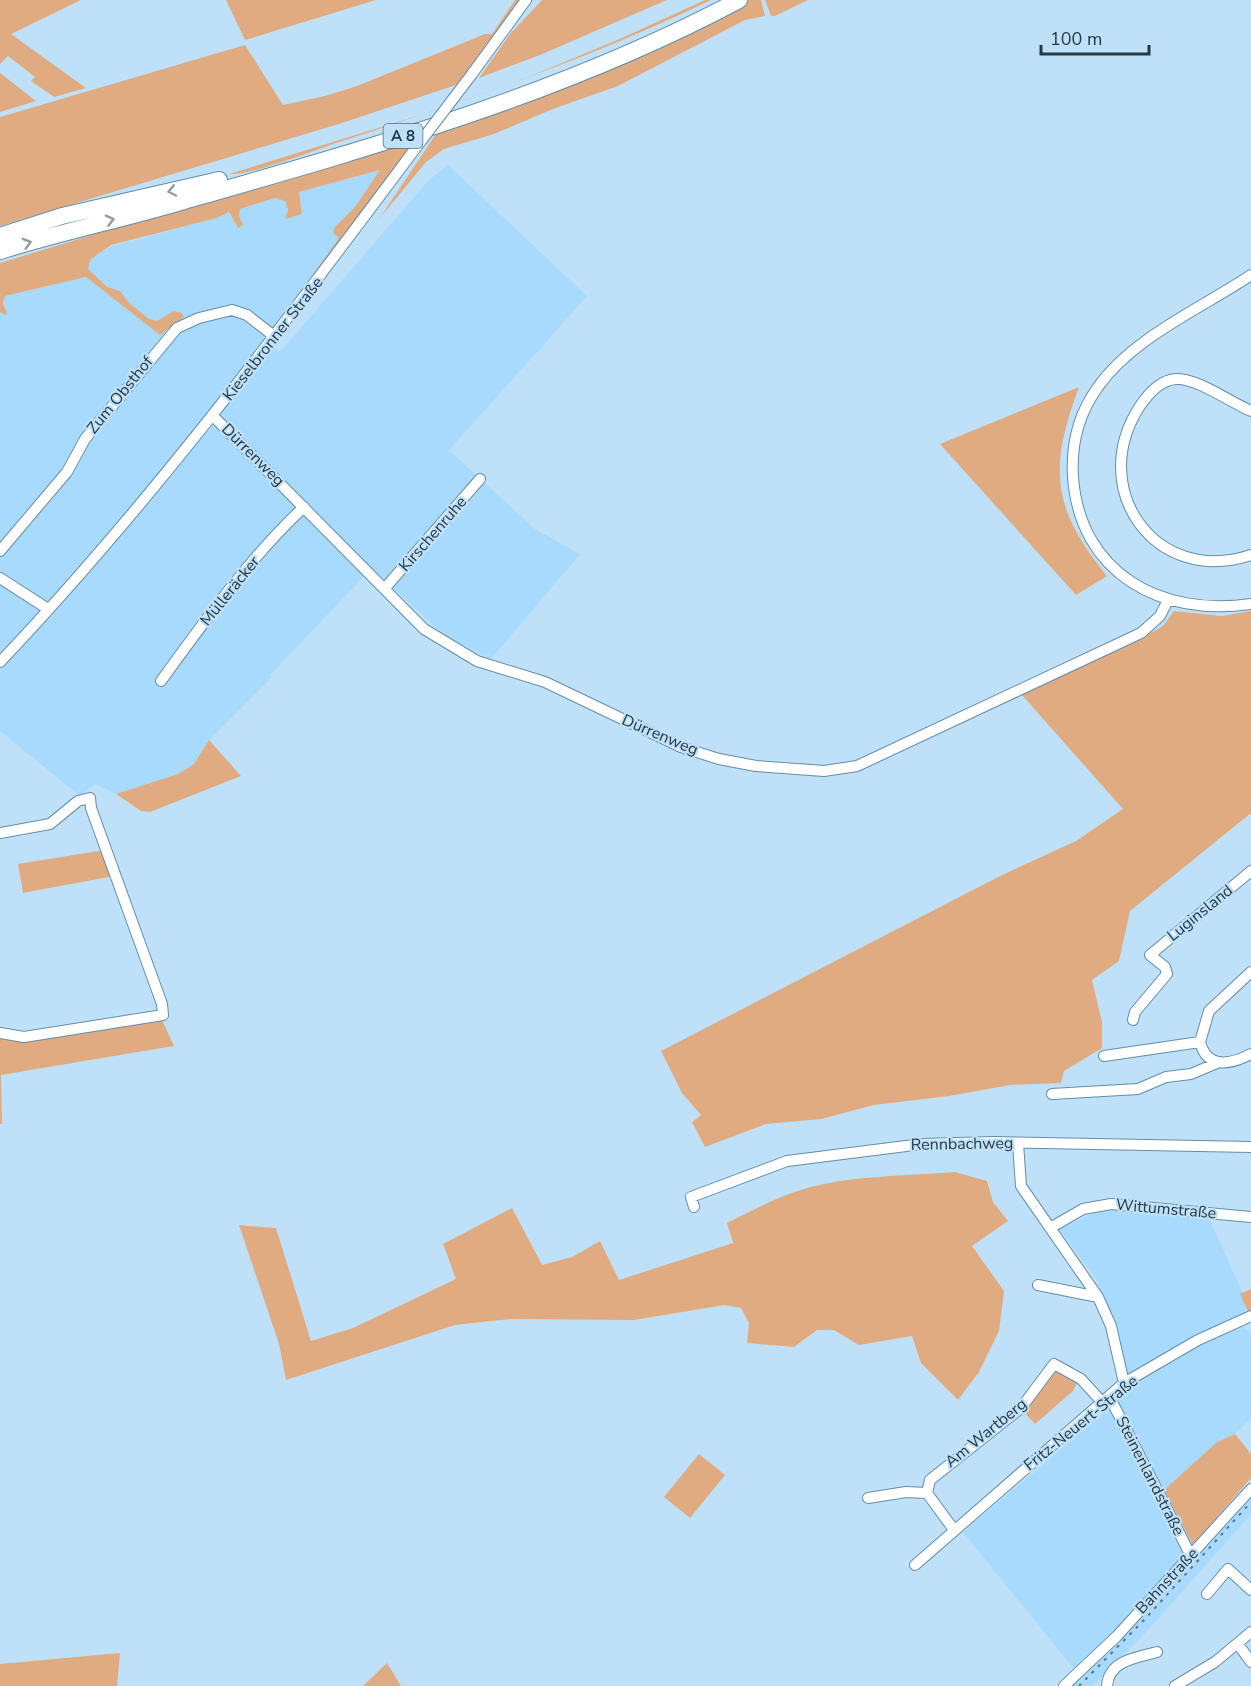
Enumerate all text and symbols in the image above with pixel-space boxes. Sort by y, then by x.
scale bar [1041,18,1149,56]
text: 100 m [1050,27,1102,51]
road number: A 8 [384,124,422,148]
one-way arrow [167,183,177,196]
one-way arrow [105,215,115,228]
one-way arrow [21,238,32,250]
street label: Kieselbronner Straße [218,273,328,405]
street label: Zum Obsthof [82,351,159,438]
street label: Dürrenweg [217,419,289,491]
street label: Kirschenruhe [394,492,472,576]
street label: Mülleräcker [195,551,265,631]
street label: Dürrenweg [618,709,702,761]
street label: Luginsland [1162,880,1238,946]
street label: Rennbachweg [910,1132,1014,1156]
street label: Wittumstraße [1115,1194,1217,1224]
street label: Fritz-Neuert-Straße [1019,1370,1143,1476]
street label: Am Wartberg [941,1393,1031,1473]
street label: Steinenlandstraße [1110,1412,1190,1540]
street label: Bahnstraße [1131,1543,1203,1619]

